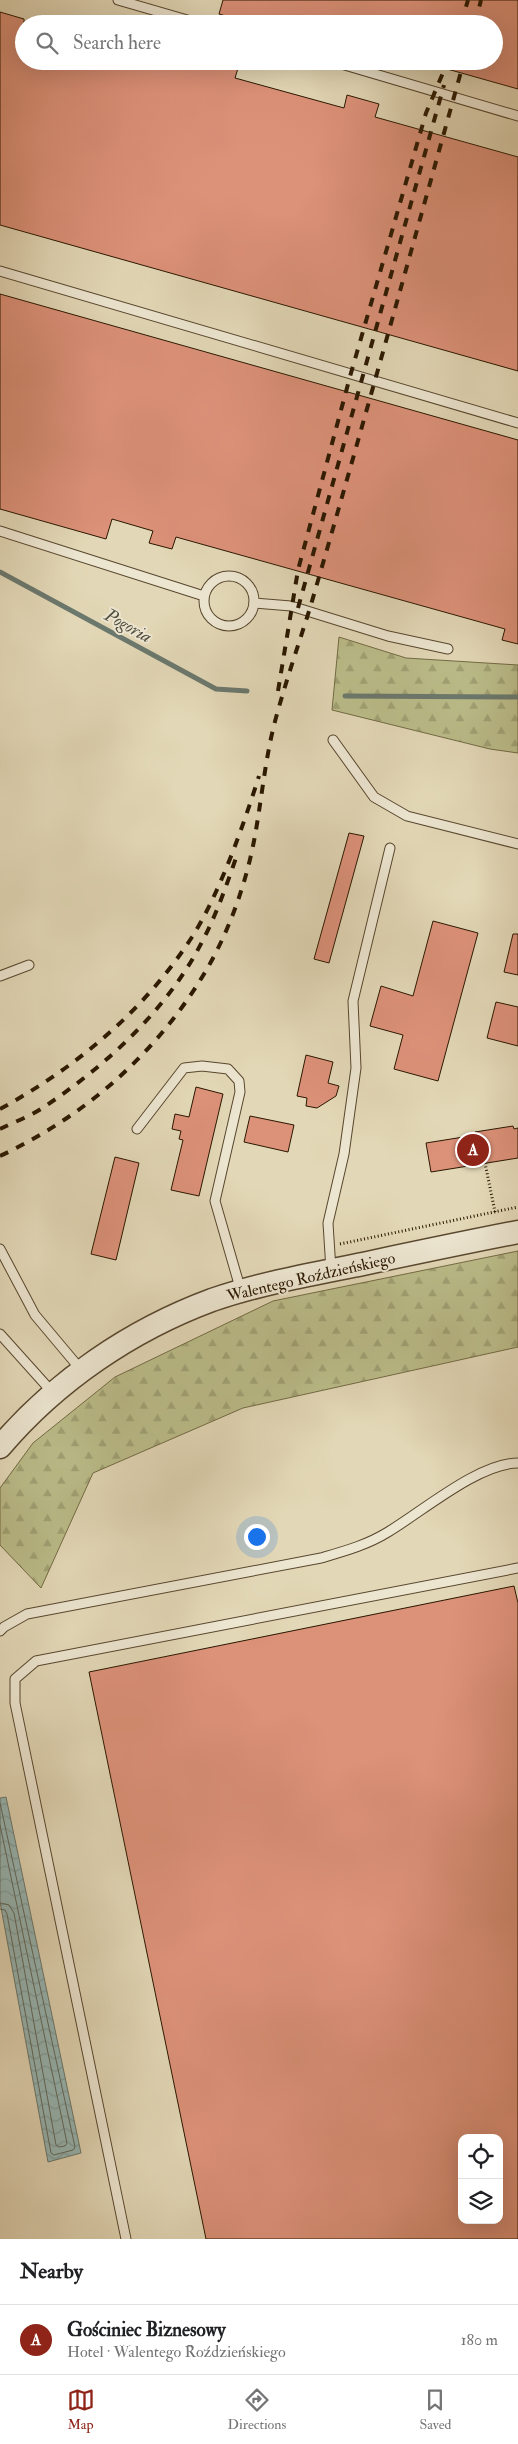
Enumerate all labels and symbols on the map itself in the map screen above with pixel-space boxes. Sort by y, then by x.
water label: Pogoria [99,603,156,648]
pin: A [457,1131,489,1169]
street label: Walentego Roździeńskiego [224,1248,397,1306]
your location [244,1524,270,1550]

